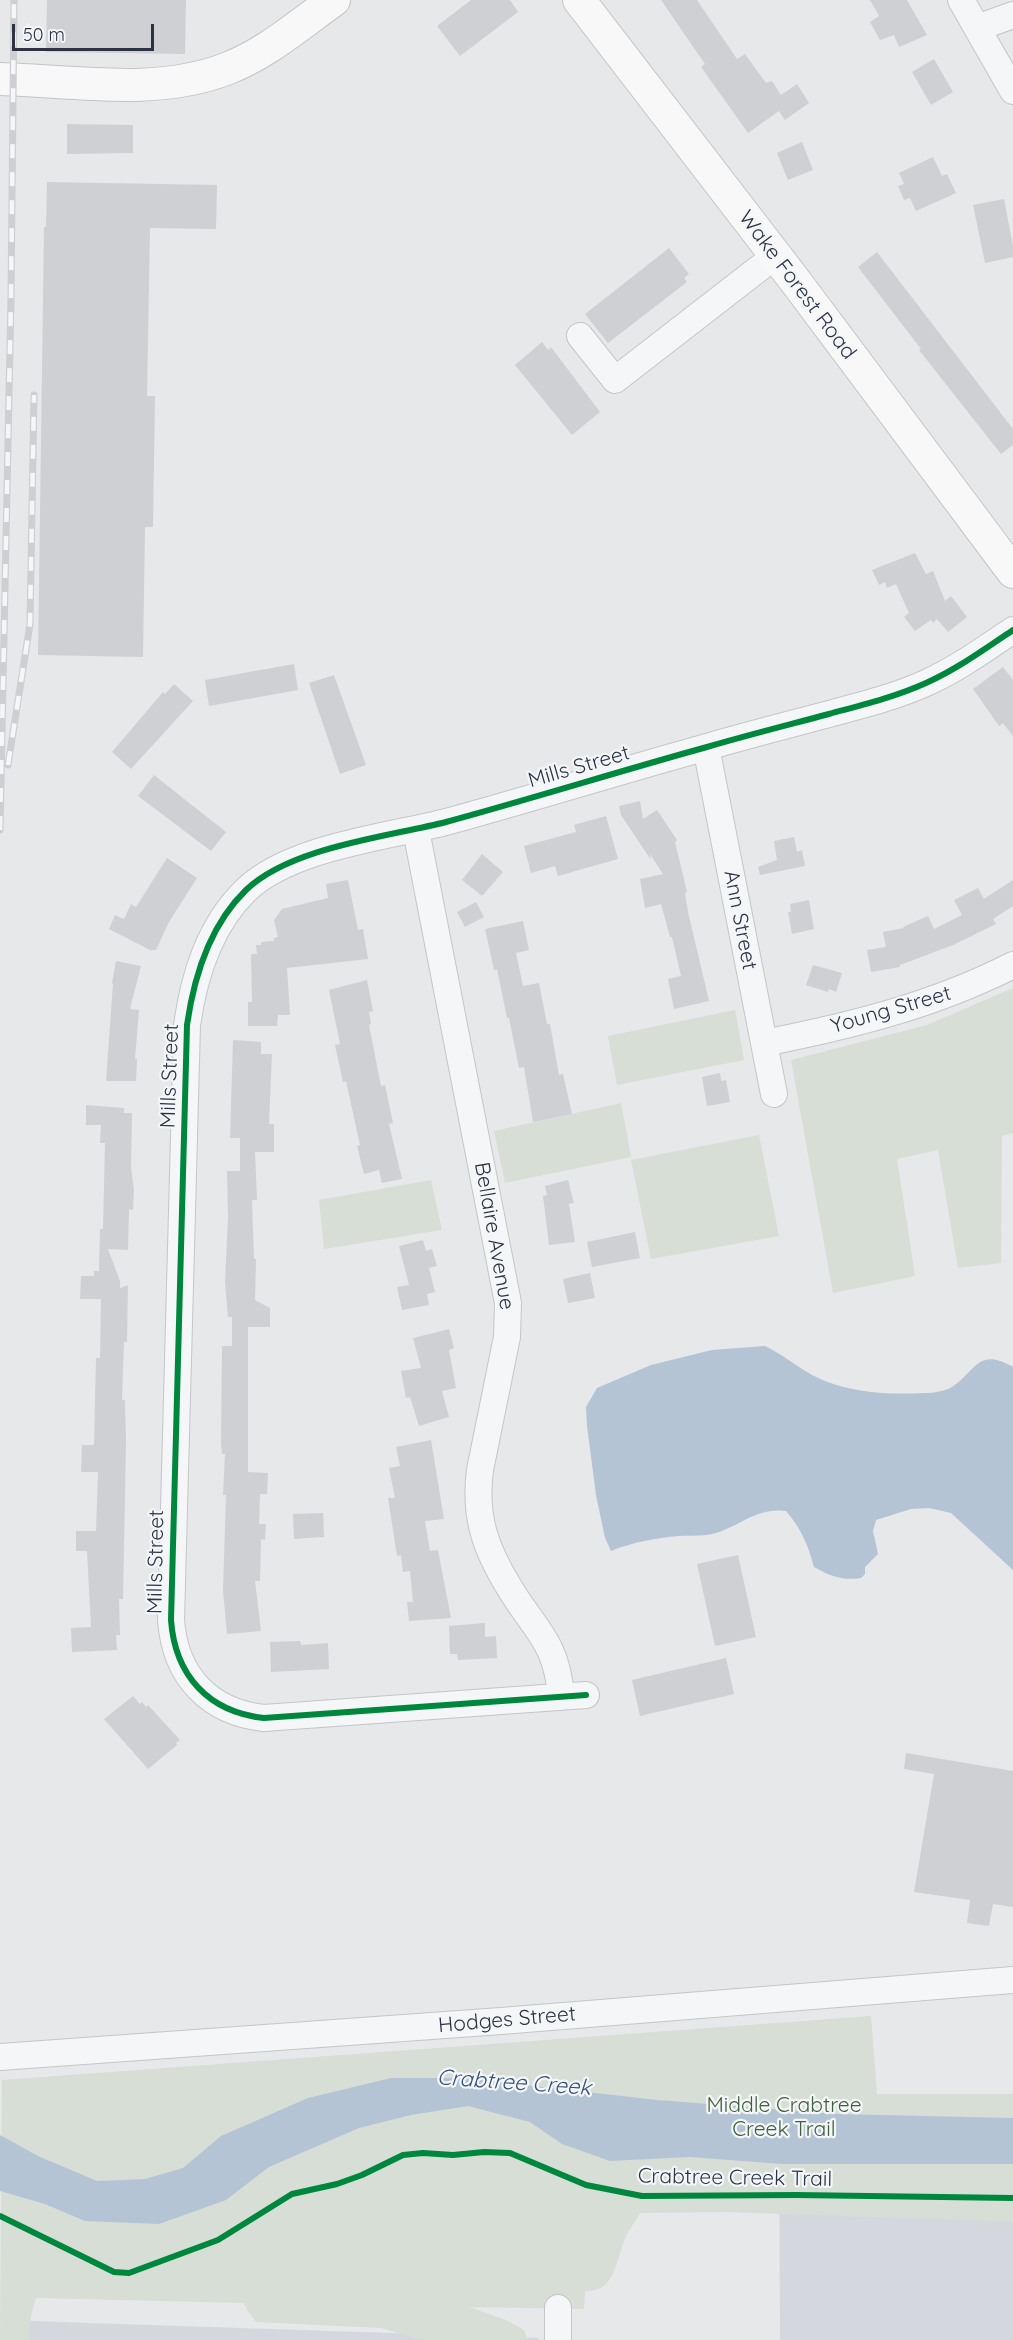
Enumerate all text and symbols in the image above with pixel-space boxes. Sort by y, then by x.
scale bar [15,12,158,50]
text: 50 m [23,23,65,46]
street label: Wake Forest Road [733,206,861,364]
street label: Mills Street [525,740,633,794]
street label: Ann Street [718,868,762,972]
street label: Young Street [828,981,954,1039]
street label: Mills Street [156,1023,184,1129]
street label: Bellaire Avenue [469,1160,519,1312]
street label: Mills Street [142,1510,170,1614]
street label: Hodges Street [437,2001,577,2039]
water label: Crabtree Creek [436,2064,592,2102]
park label: Middle Crabtree Creek Trail [706,2093,862,2143]
street label: Crabtree Creek Trail [638,2164,832,2192]

